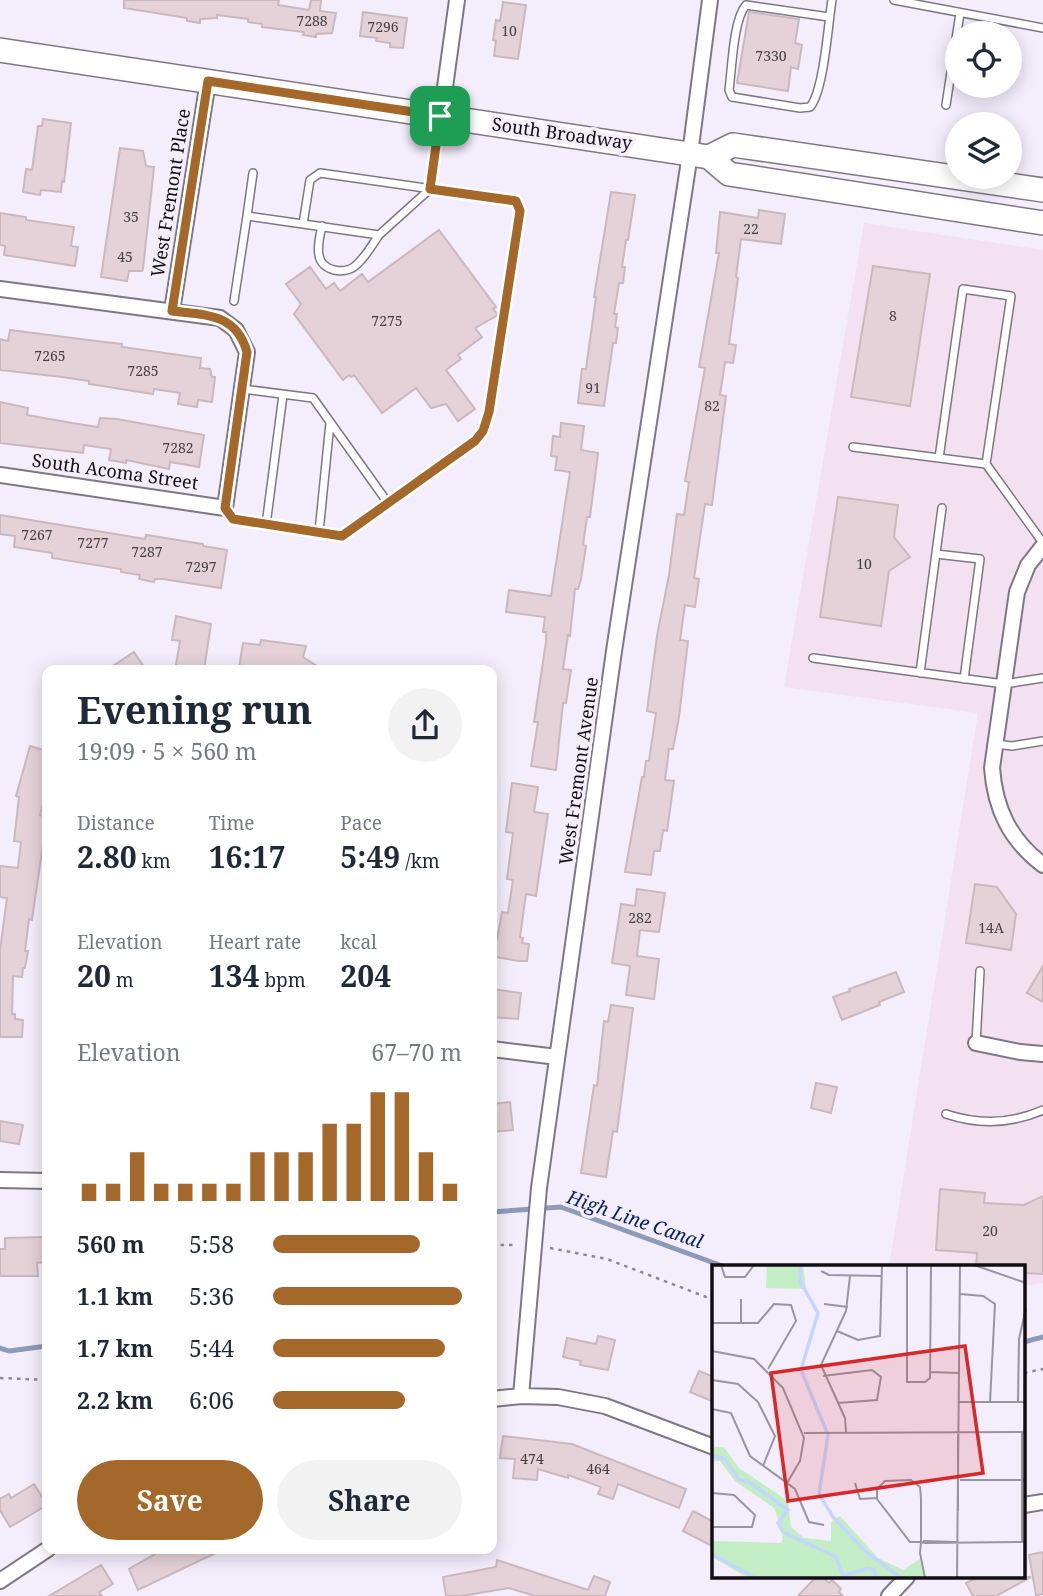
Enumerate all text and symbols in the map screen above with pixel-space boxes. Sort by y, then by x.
house number: 7288 [296,11,328,30]
house number: 7296 [367,17,399,36]
house number: 10 [501,21,517,40]
map controls [945,21,1022,189]
button: locate [945,21,1022,98]
house number: 7330 [755,46,787,65]
pin [410,86,470,146]
icon: arrive [421,97,459,135]
street label: West Fremont Place [145,107,195,279]
street label: South Broadway [490,111,635,155]
button: layers [945,112,1022,189]
house number: 35 [123,207,139,226]
house number: 22 [743,219,759,238]
house number: 45 [117,247,133,266]
house number: 8 [889,306,897,325]
house number: 7275 [371,311,403,330]
house number: 7265 [34,346,66,365]
house number: 7285 [127,361,159,380]
house number: 91 [585,378,601,397]
house number: 82 [704,396,720,415]
house number: 7282 [162,438,194,457]
street label: South Acoma Street [30,447,200,495]
house number: 7267 [21,525,53,544]
house number: 7277 [77,533,109,552]
house number: 7287 [131,542,163,561]
house number: 10 [856,554,872,573]
house number: 7297 [185,557,217,576]
street label: West Fremont Avenue [553,675,603,866]
text: Evening run [77,683,312,735]
button: share [388,688,462,762]
text: 19:09 · 5 × 560 m [77,735,257,767]
text: Distance [77,810,155,836]
text: Time [209,810,255,836]
text: Pace [340,810,382,836]
text: 2.80 [77,836,137,877]
text: 16:17 [209,836,286,877]
text: 5:49 [340,836,400,877]
text: km [137,848,171,874]
text: /km [400,848,440,874]
house number: 282 [628,908,652,927]
house number: 14A [978,918,1004,937]
text: Elevation [77,929,163,955]
text: Heart rate [209,929,301,955]
text: kcal [340,929,377,955]
text: 20 [77,955,111,996]
text: 134 [209,955,260,996]
text: 204 [340,955,391,996]
text: m [111,967,134,993]
text: bpm [260,967,306,993]
text: Elevation [77,1036,181,1068]
text: 67–70 m [371,1036,462,1068]
water label: High Line Canal [563,1183,707,1254]
house number: 20 [982,1221,998,1240]
text: 560 m [77,1228,145,1260]
text: 5:58 [189,1228,234,1260]
inset map [712,1265,1026,1578]
text: 1.1 km [77,1280,153,1312]
text: 5:36 [189,1280,234,1312]
text: 1.7 km [77,1332,153,1364]
text: 5:44 [189,1332,234,1364]
text: 2.2 km [77,1384,153,1416]
text: 6:06 [189,1384,234,1416]
house number: 474 [520,1449,544,1468]
house number: 464 [586,1459,610,1478]
button: Save [77,1460,263,1540]
button: Share [277,1460,462,1540]

